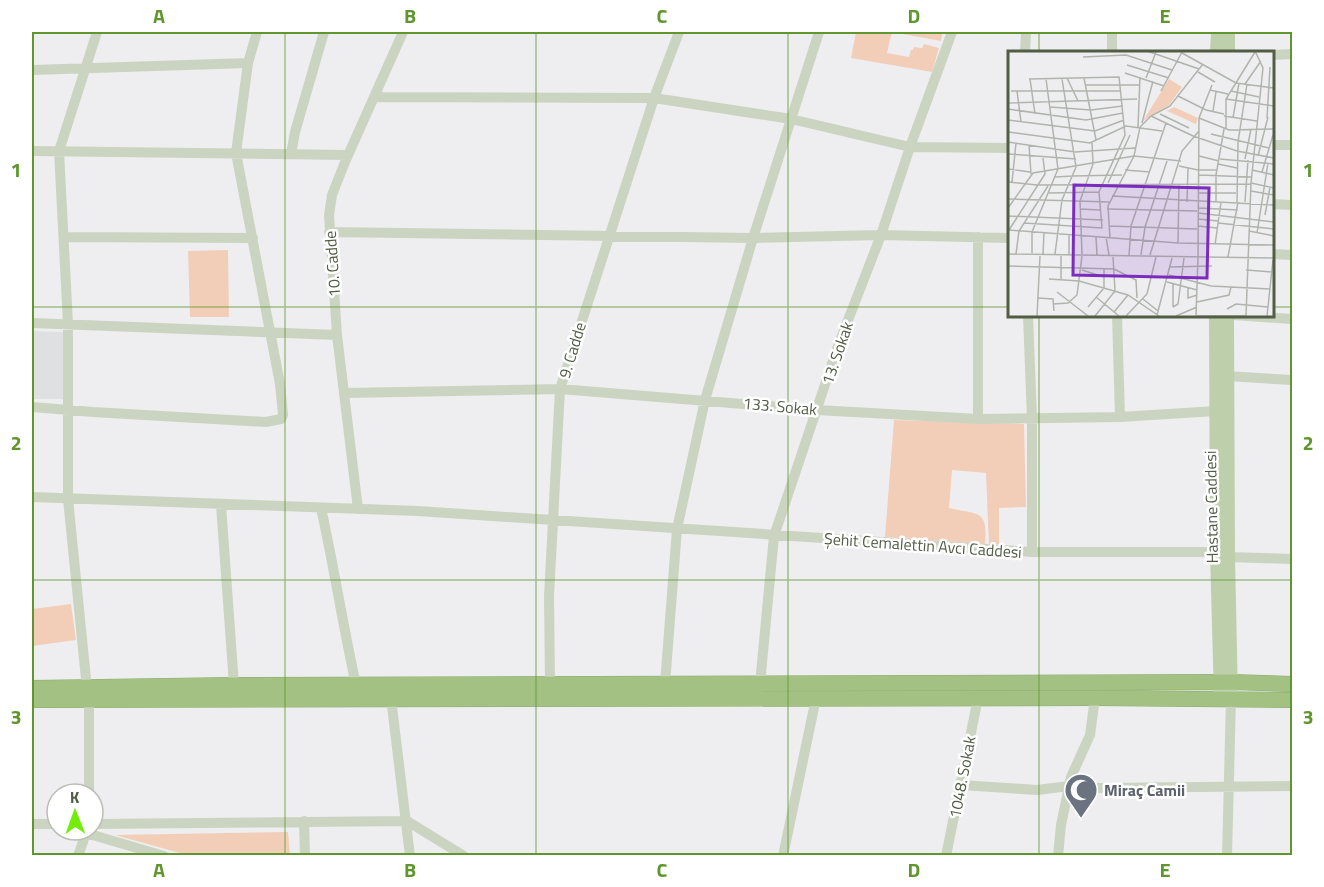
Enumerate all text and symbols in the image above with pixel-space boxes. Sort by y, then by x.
text: A [153,0,165,31]
text: B [404,0,416,31]
text: C [657,0,668,31]
text: D [908,0,920,31]
text: E [1159,0,1171,31]
inset map [1008,51,1273,316]
text: 1 [10,154,22,185]
text: 1 [1302,154,1314,185]
street label: 10. Cadde [318,230,346,298]
street label: 13. Sokak [815,318,859,388]
street label: 9. Cadde [552,319,592,381]
street label: 133. Sokak [742,391,818,421]
text: 2 [10,427,22,458]
text: 2 [1302,427,1314,458]
street label: Hastane Caddesi [1198,450,1224,564]
street label: Şehit Cemalettin Avcı Caddesi [823,526,1023,564]
text: 3 [10,701,22,732]
text: 3 [1302,701,1314,732]
street label: 1048. Sokak [942,734,982,820]
mosque icon: Miraç Camii [1063,772,1099,819]
place label: Miraç Camii [1104,778,1185,802]
north arrow [45,782,105,842]
text: K [70,785,80,809]
text: A [153,854,165,885]
text: B [404,854,416,885]
text: C [657,854,668,885]
text: D [908,854,920,885]
text: E [1159,854,1171,885]

